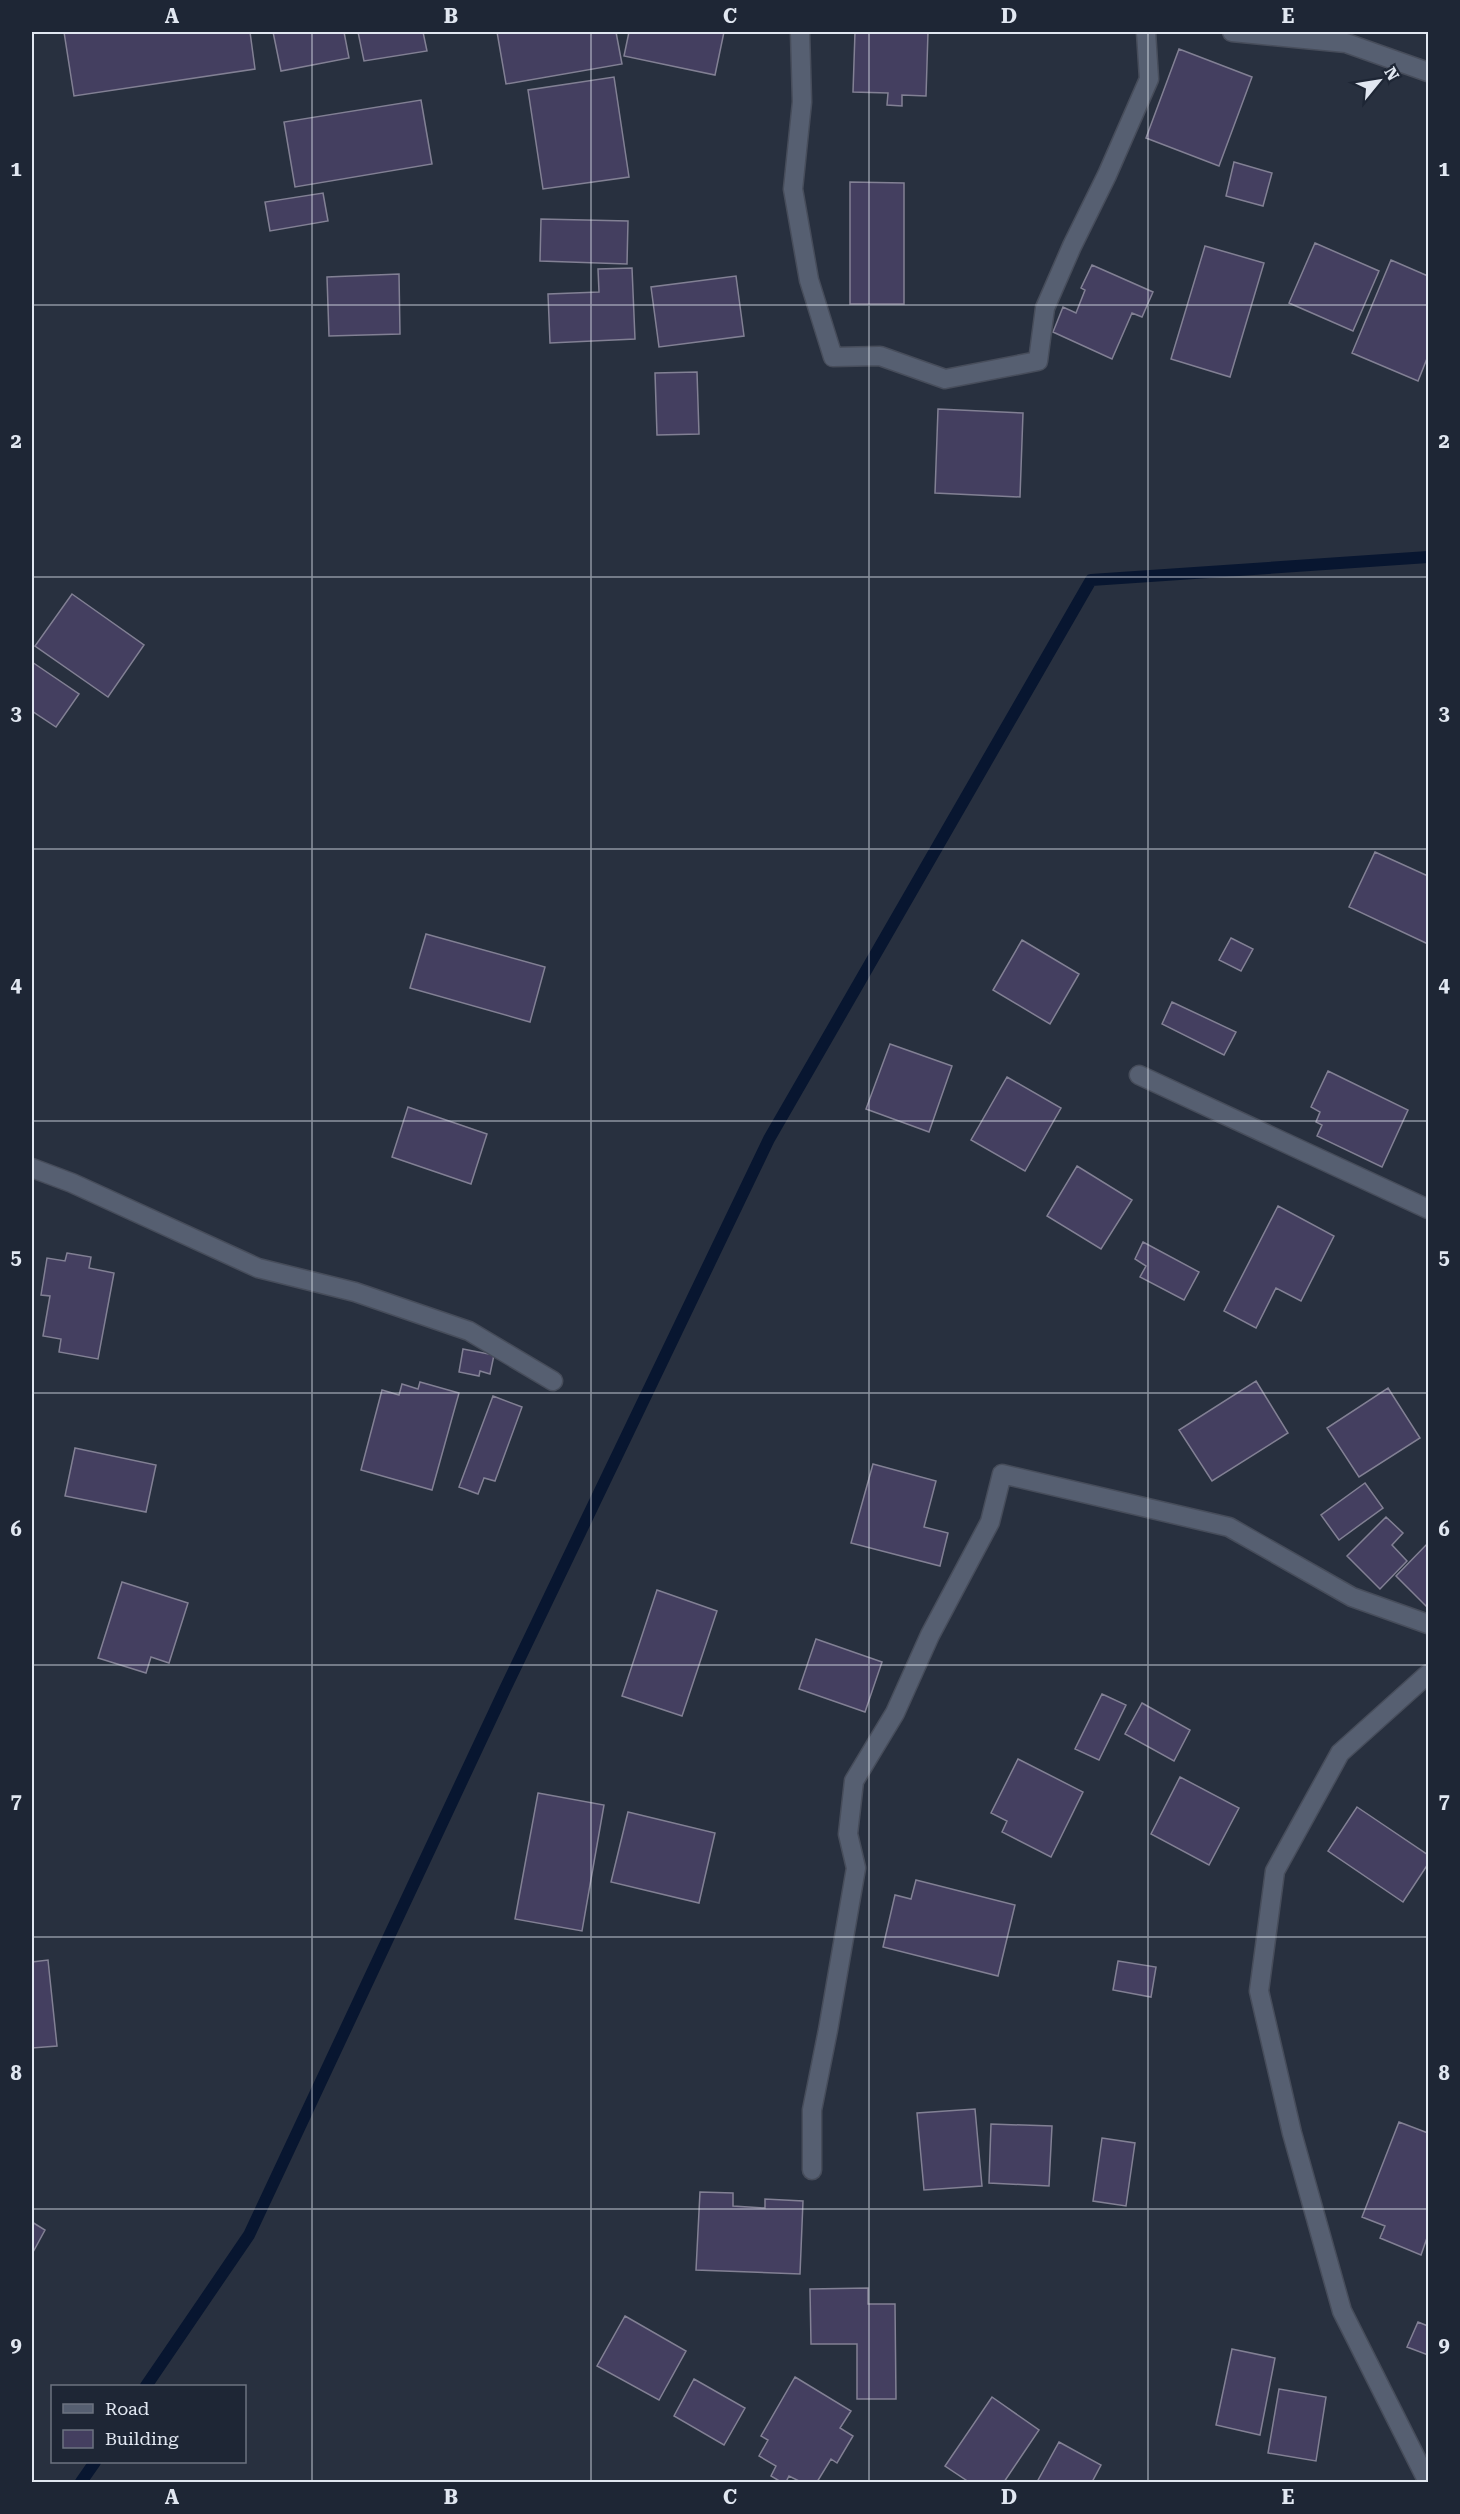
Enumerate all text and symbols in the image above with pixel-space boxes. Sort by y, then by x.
text: A [165,4,180,28]
text: B [444,4,458,28]
text: C [723,4,737,28]
text: D [1001,4,1017,28]
text: E [1282,4,1295,28]
north arrow [1349,51,1409,111]
text: N [1380,64,1403,84]
text: 1 [10,157,22,181]
text: 1 [1438,157,1450,181]
text: 2 [10,429,22,453]
text: 2 [1438,429,1450,453]
text: 3 [10,701,22,725]
text: 3 [1438,701,1450,725]
text: 4 [10,973,22,997]
text: 4 [1438,973,1450,997]
text: 5 [10,1245,22,1269]
text: 5 [1438,1245,1450,1269]
text: 6 [10,1517,22,1541]
text: 6 [1438,1517,1450,1541]
text: 7 [10,1789,22,1813]
text: 7 [1438,1789,1450,1813]
text: 8 [10,2061,22,2085]
text: 8 [1438,2061,1450,2085]
text: 9 [10,2333,22,2357]
text: 9 [1438,2333,1450,2357]
legend [51,2385,246,2463]
text: Road [105,2398,150,2419]
text: Building [105,2428,179,2449]
text: A [165,2485,180,2509]
text: B [444,2485,458,2509]
text: C [723,2485,737,2509]
text: D [1001,2485,1017,2509]
text: E [1282,2485,1295,2509]

